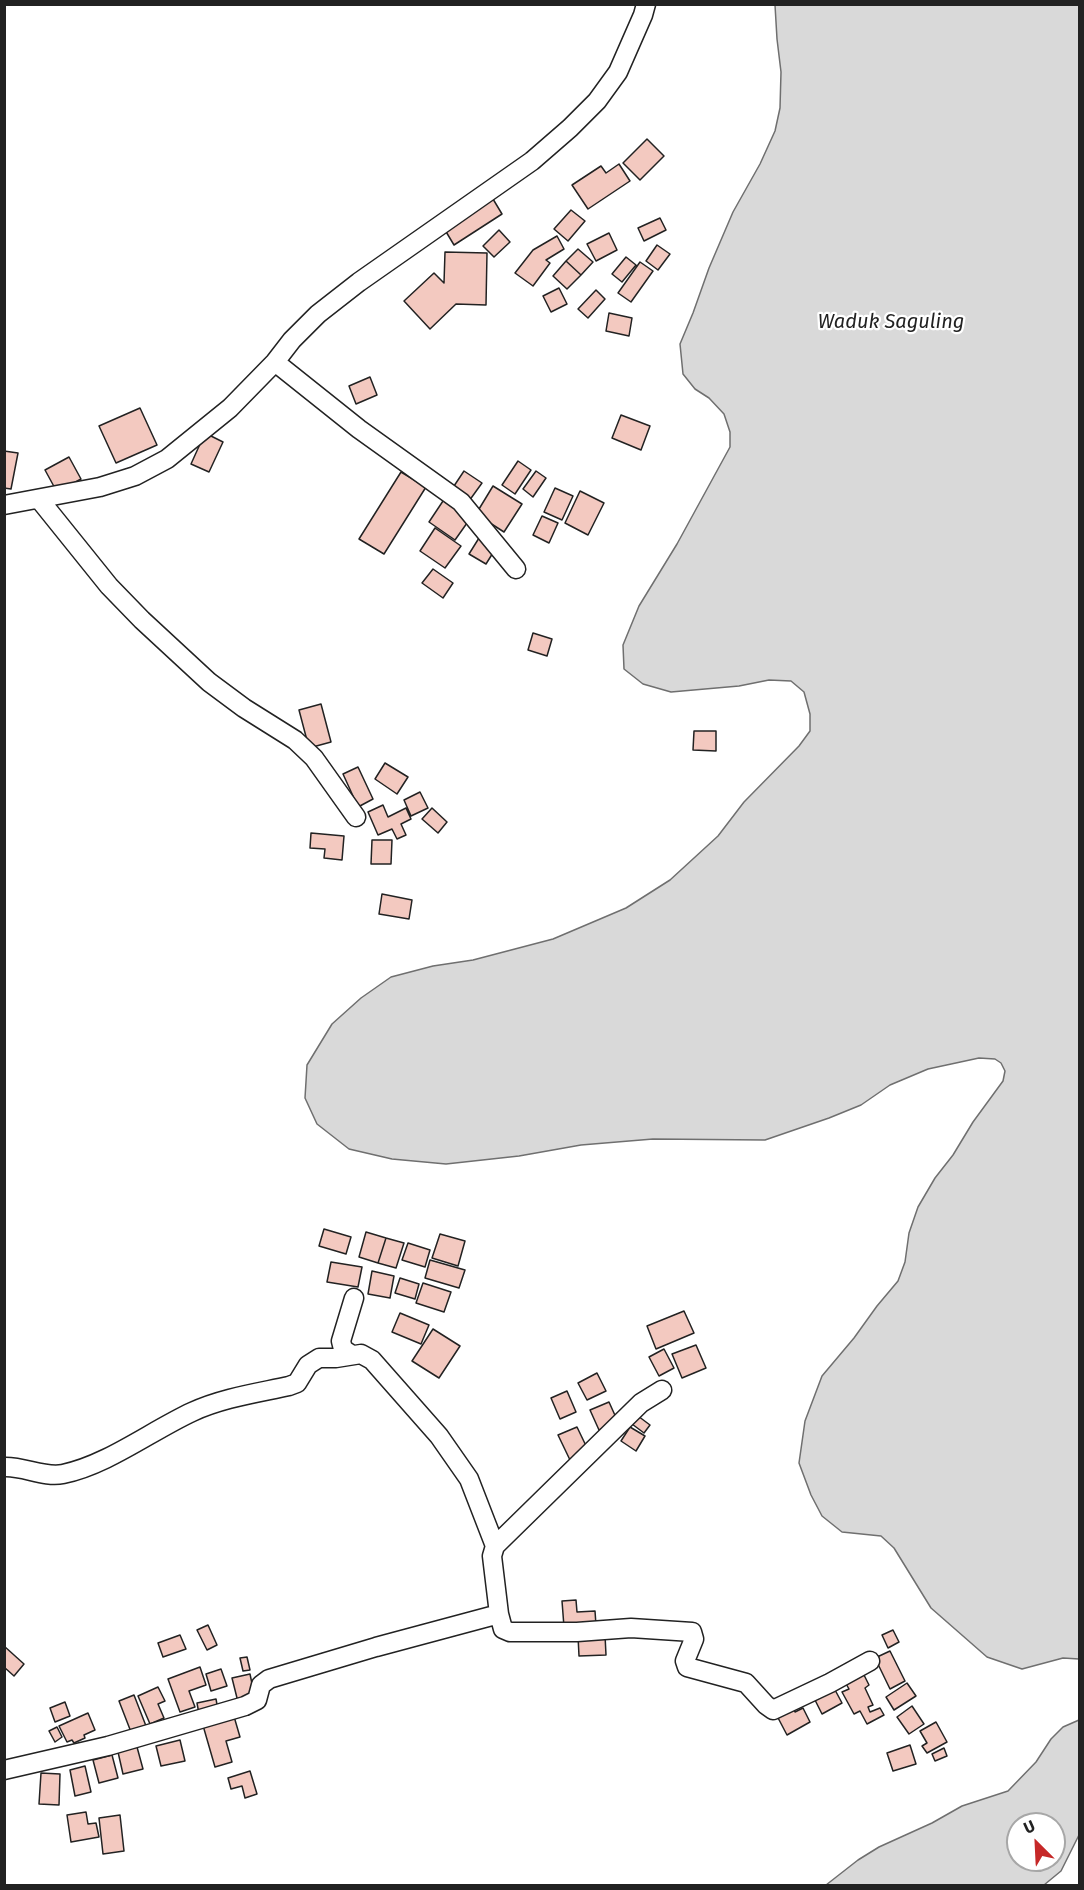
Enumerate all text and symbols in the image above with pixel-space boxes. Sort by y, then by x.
water label: Waduk Saguling [818,310,964,334]
north arrow [1006,1812,1066,1872]
text: U [1021,1816,1038,1838]

